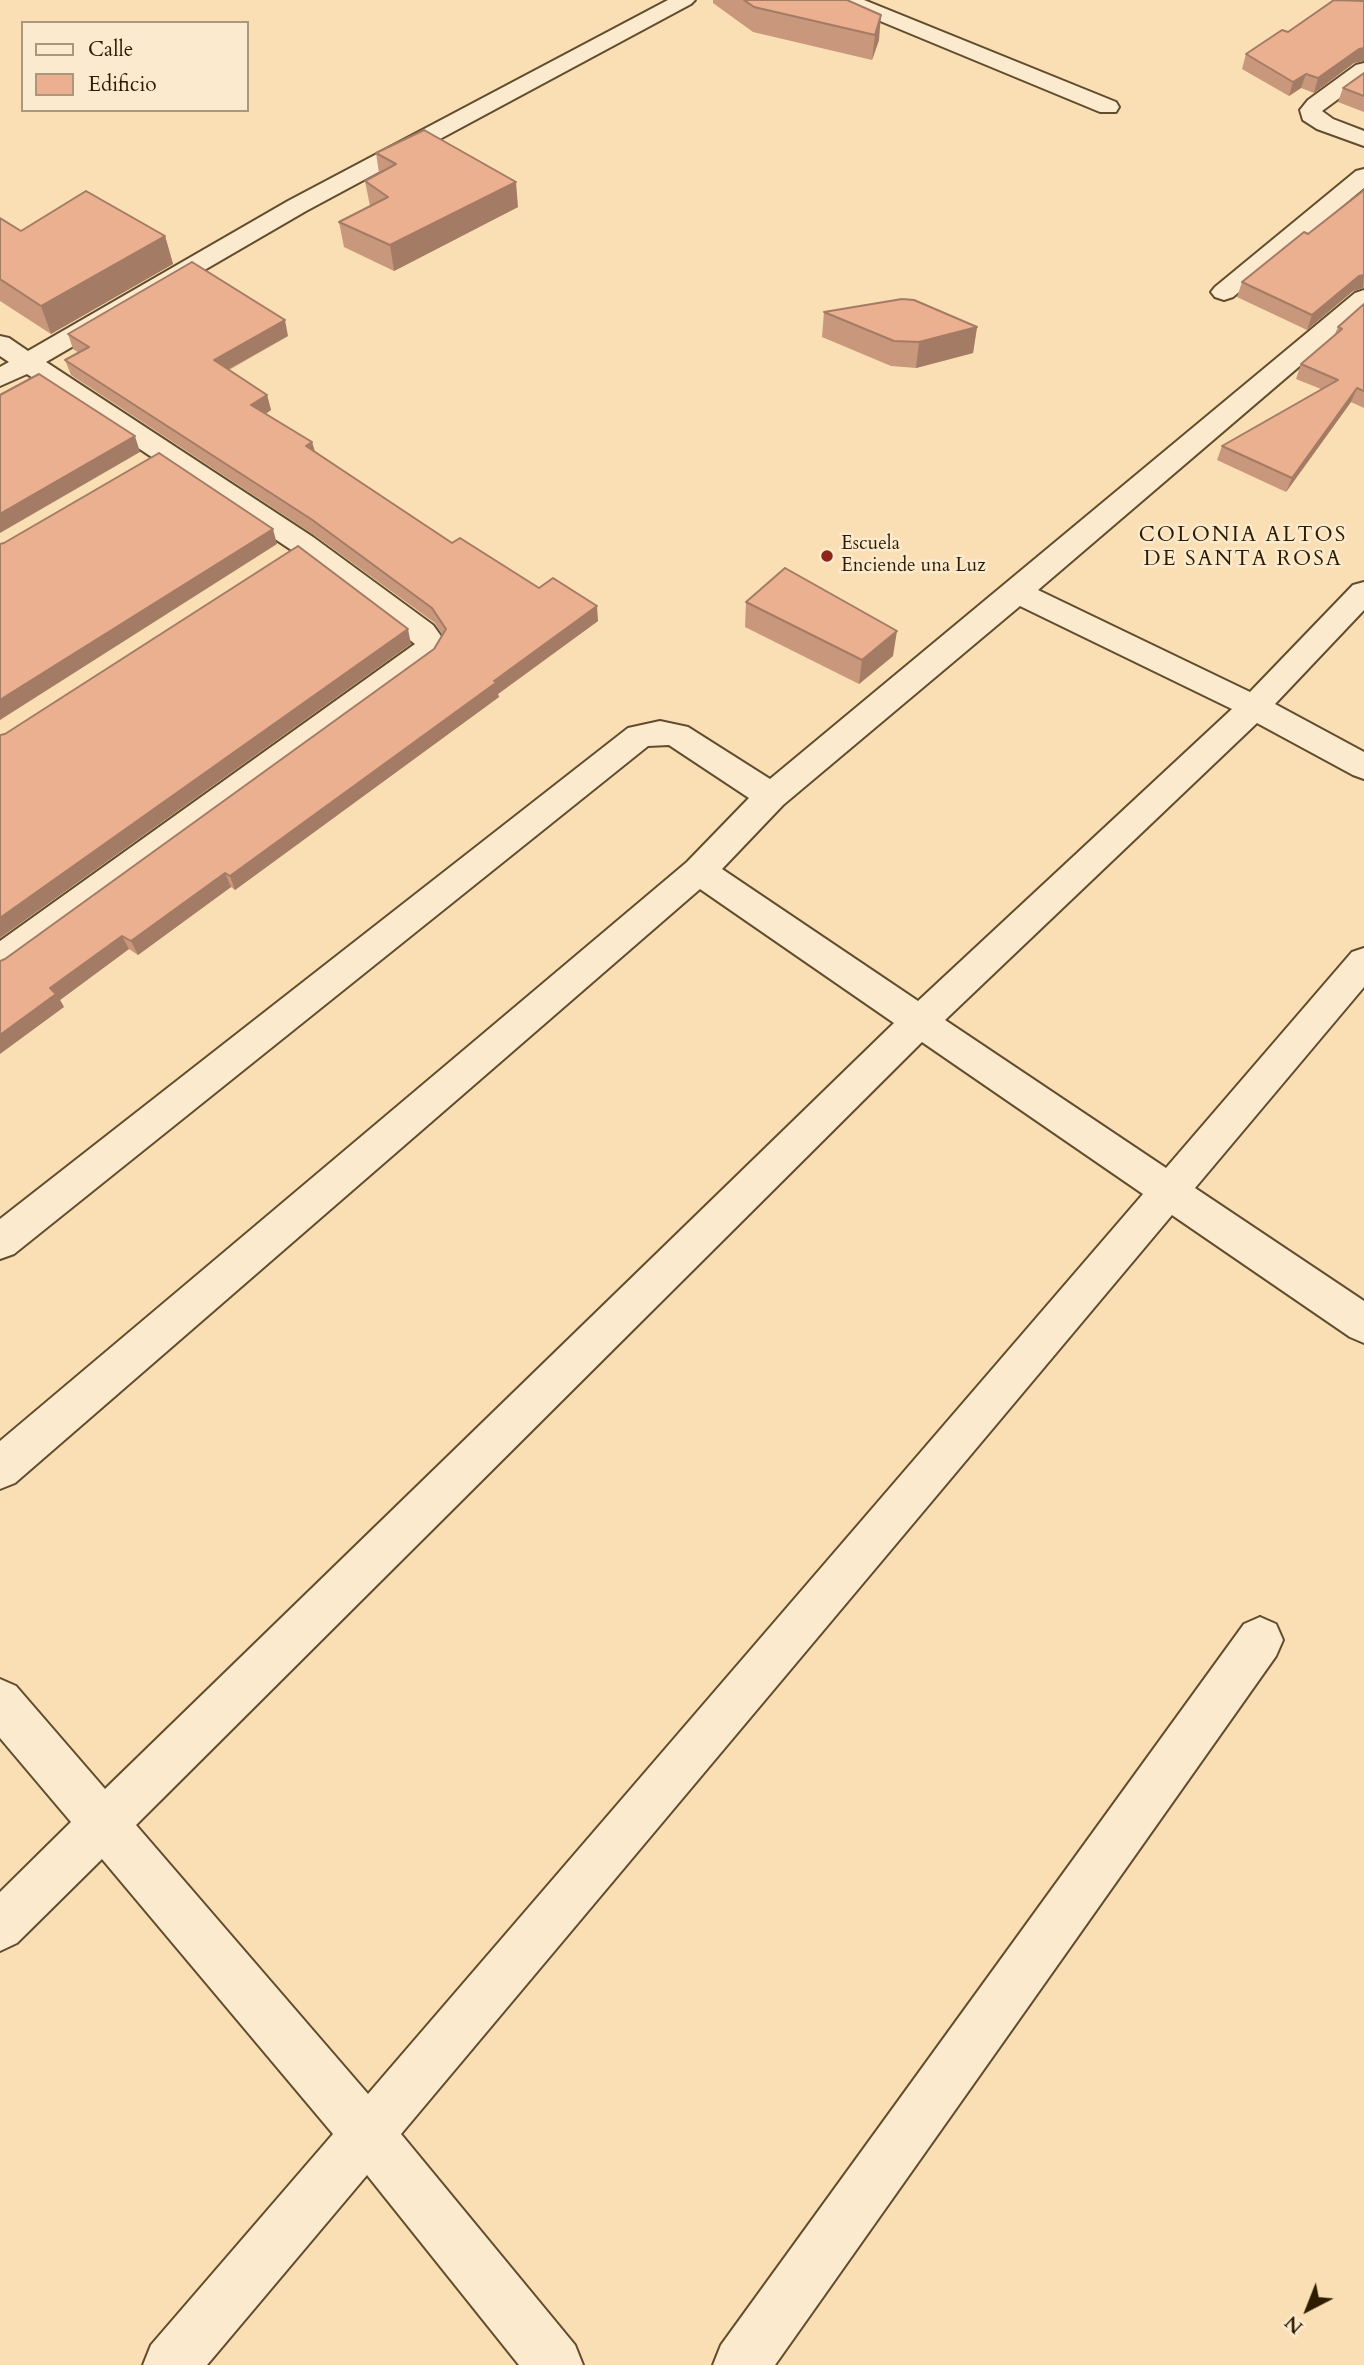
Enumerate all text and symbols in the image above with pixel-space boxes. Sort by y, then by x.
legend [21,21,248,112]
text: Calle [88,35,133,64]
text: Edificio [88,70,157,99]
district label: COLONIA ALTOS DE SANTA ROSA [1140,523,1346,573]
place label: Escuela Enciende una Luz [841,534,986,578]
marker: Escuela Enciende una Luz [819,548,835,564]
north arrow [1273,2274,1343,2344]
text: N [1279,2309,1309,2340]

